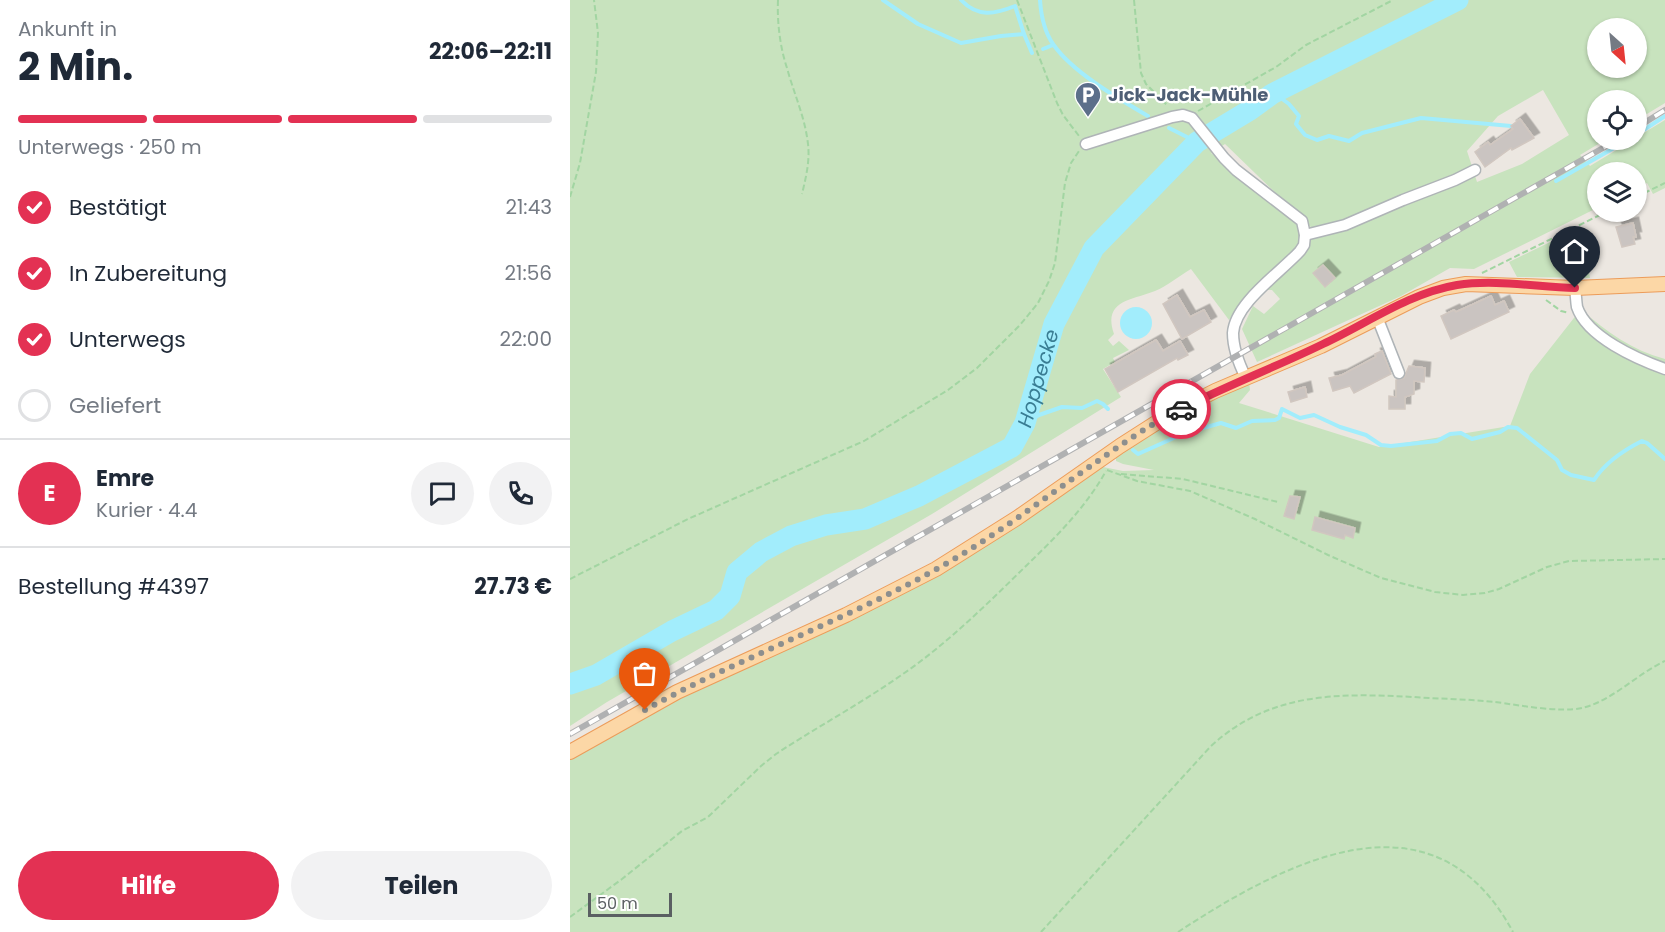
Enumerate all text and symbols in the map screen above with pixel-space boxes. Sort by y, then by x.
text: Ankunft in [18,15,117,43]
north arrow [1587,18,1647,78]
map controls [1587,18,1647,222]
text: 22:06–22:11 [429,36,552,67]
text: 2 Min. [18,39,133,94]
parking icon: Jick-Jack-Mühle [1073,80,1103,118]
place label: Jick-Jack-Mühle [1108,82,1268,107]
button: locate [1587,90,1647,150]
text: Unterwegs · 250 m [18,133,202,161]
button: layers [1587,162,1647,222]
icon: check [18,191,51,224]
text: Bestätigt [69,192,167,223]
text: 21:43 [505,193,552,221]
pin [1549,226,1600,288]
icon: home [1558,235,1591,268]
icon: check [18,257,51,290]
text: In Zubereitung [69,258,227,289]
text: 21:56 [505,259,552,287]
icon: check [18,323,51,356]
text: Unterwegs [69,324,186,355]
text: 22:00 [500,325,552,353]
water label: Hoppecke [1010,326,1066,431]
courier [1151,379,1211,439]
text: Geliefert [69,390,161,421]
icon: car [1165,393,1198,426]
button: chat [411,462,474,525]
button: phone [489,462,552,525]
text: Emre [96,463,154,494]
text: E [44,478,55,509]
text: Kurier · 4.4 [96,496,197,524]
text: Bestellung #4397 [18,571,209,602]
text: 27.73 € [474,571,552,602]
pin [619,648,670,710]
icon: bag [628,657,661,690]
button: Hilfe [18,851,279,920]
button: Teilen [291,851,552,920]
scale bar [588,890,672,918]
text: 50 m [597,892,638,915]

